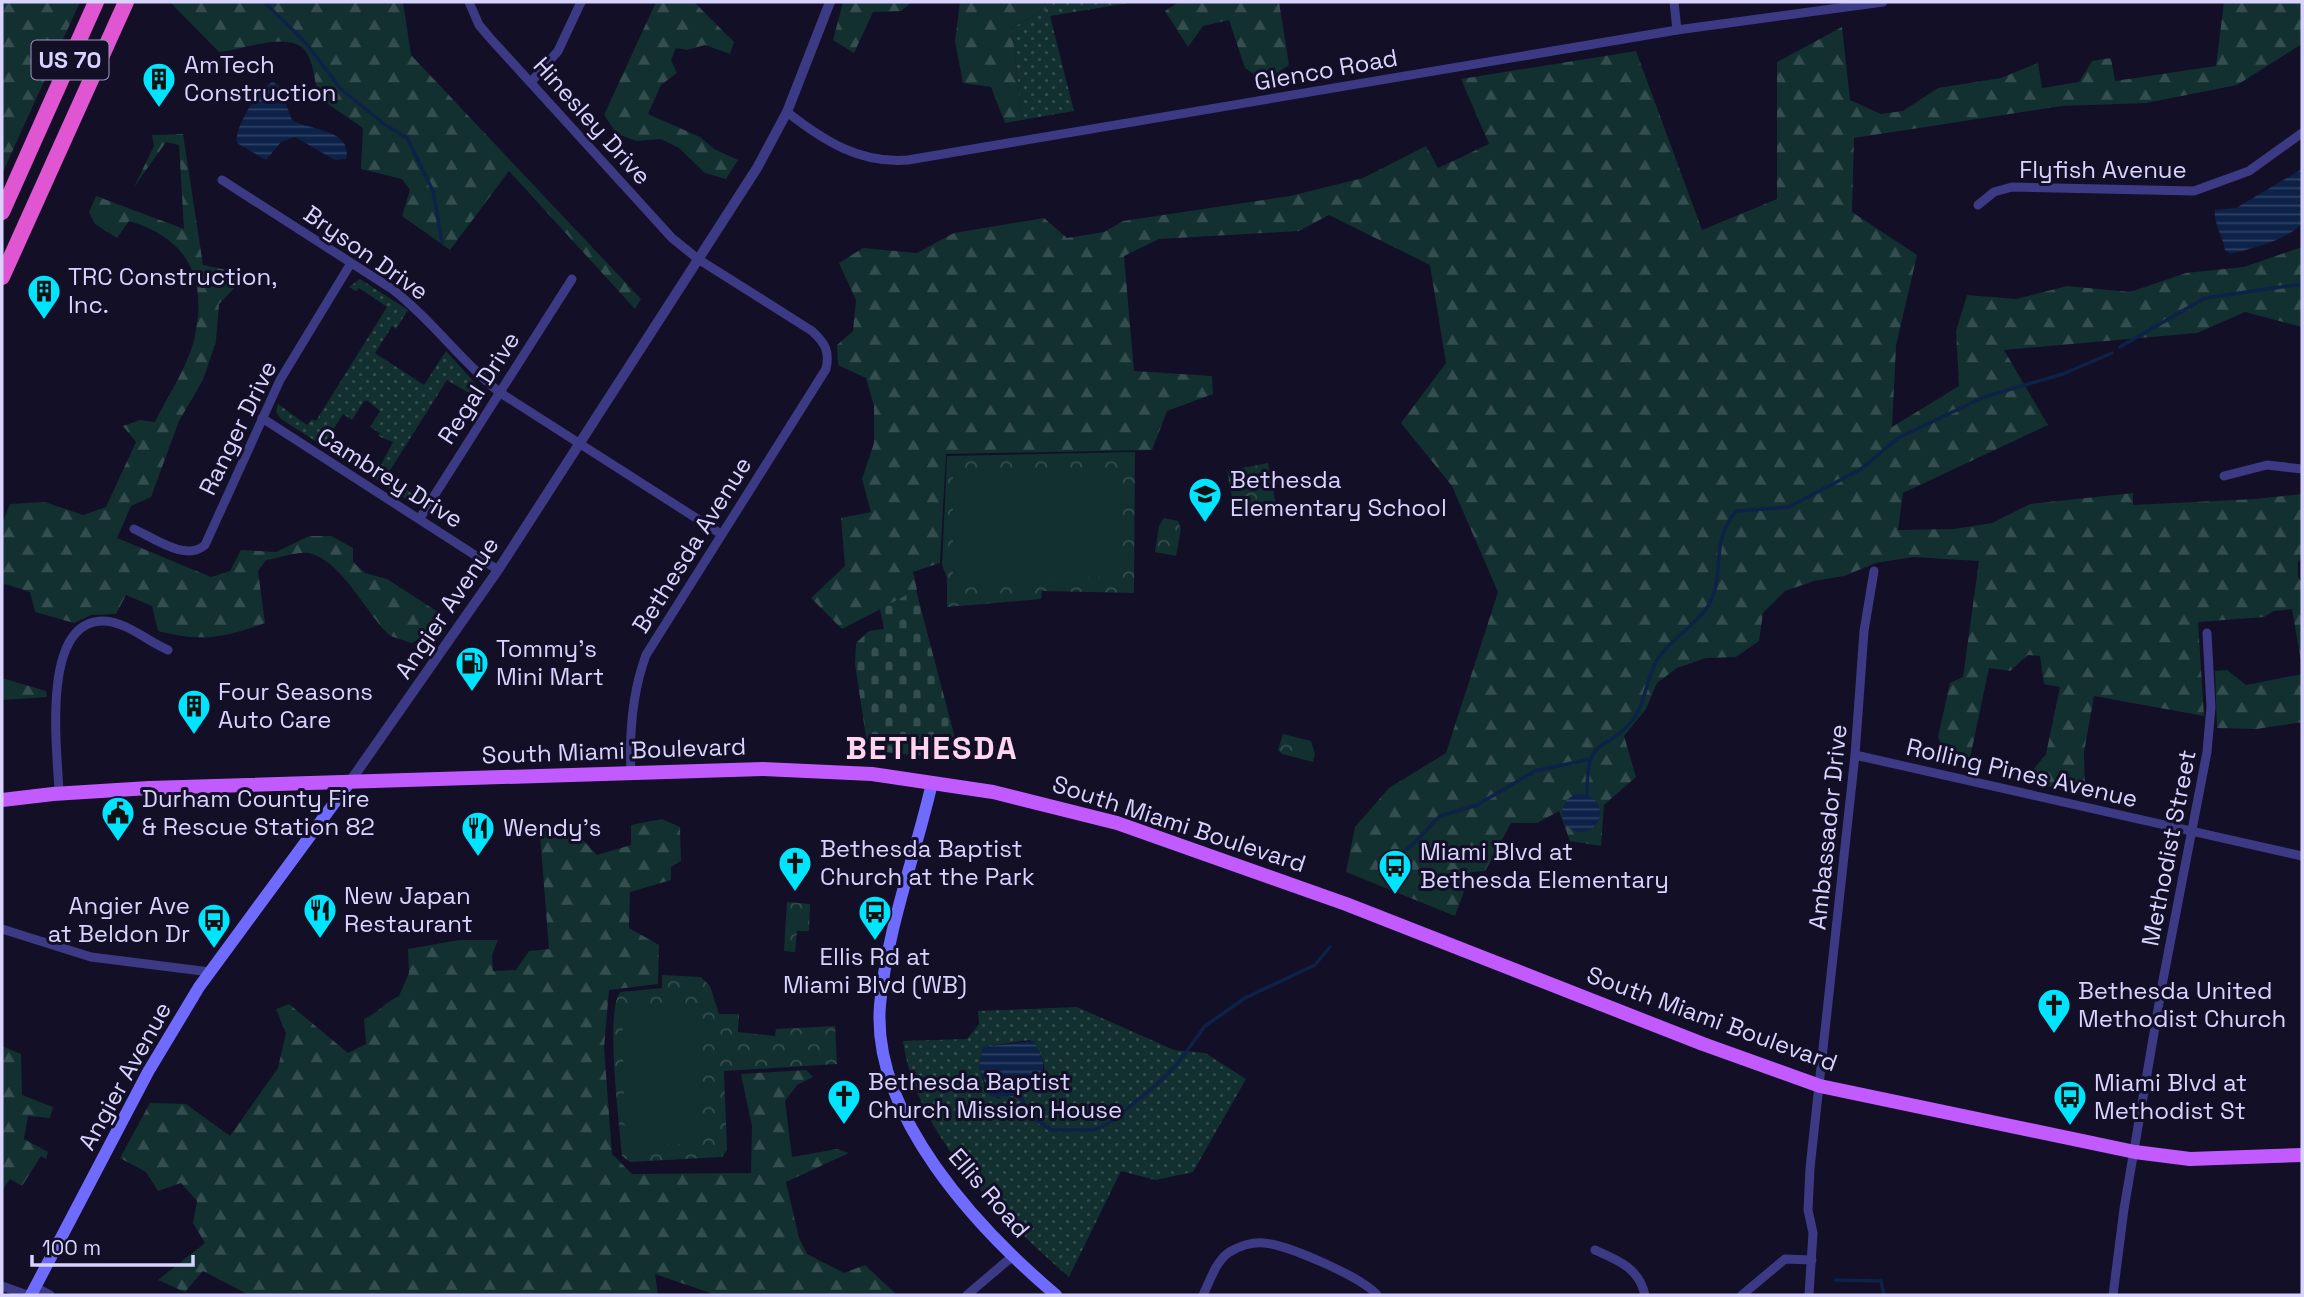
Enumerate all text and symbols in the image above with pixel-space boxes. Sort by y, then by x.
road number: US 70 [32,40,108,80]
street label: Glenco Road [1252,42,1400,97]
place label: AmTech Construction [184,49,336,108]
street label: Hinesley Drive [527,50,658,191]
building icon: AmTech Construction [140,60,178,109]
street label: Flyfish Avenue [2019,154,2187,185]
street label: Bryson Drive [298,198,435,307]
place label: TRC Construction, Inc. [68,261,277,320]
building icon: TRC Construction, Inc. [25,272,63,321]
street label: Regal Drive [431,326,526,450]
street label: Ranger Drive [192,355,283,500]
street label: Cambrey Drive [311,420,469,535]
street label: Bethesda Avenue [625,451,758,639]
place label: Bethesda Elementary School [1230,464,1447,523]
school or university icon: Bethesda Elementary School [1186,475,1224,524]
street label: Angier Avenue [388,531,506,685]
place label: Tommy's Mini Mart [496,633,604,692]
fuel station icon: Tommy's Mini Mart [453,644,491,693]
place label: Four Seasons Auto Care [218,676,373,735]
building icon: Four Seasons Auto Care [175,687,213,736]
street label: Ambassador Drive [1801,723,1854,931]
district label: BETHESDA [845,728,1019,768]
street label: South Miami Boulevard [481,730,747,771]
street label: Rolling Pines Avenue [1903,731,2141,814]
street label: Methodist Street [2134,747,2203,949]
street label: South Miami Boulevard [1048,768,1310,879]
place label: Durham County Fire & Rescue Station 82 [142,783,375,842]
public building icon: Durham County Fire & Rescue Station 82 [99,794,137,843]
restaurant icon: Wendy's [459,809,497,858]
place label: Wendy's [503,812,601,843]
place label: Bethesda Baptist Church at the Park [820,833,1035,892]
place label: Miami Blvd at Bethesda Elementary [1420,836,1669,895]
church icon: Bethesda Baptist Church at the Park [776,844,814,893]
bus stop icon: Miami Blvd at Bethesda Elementary [1376,847,1414,896]
place label: New Japan Restaurant [344,880,473,939]
place label: Angier Ave at Beldon Dr [48,890,190,949]
restaurant icon: New Japan Restaurant [301,891,339,940]
bus stop icon: Ellis Rd at Miami Blvd (WB) [856,893,894,942]
bus stop icon: Angier Ave at Beldon Dr [195,901,233,950]
place label: Ellis Rd at Miami Blvd (WB) [783,941,967,1000]
street label: South Miami Boulevard [1582,959,1842,1078]
place label: Bethesda United Methodist Church [2078,975,2286,1034]
church icon: Bethesda United Methodist Church [2035,986,2073,1035]
street label: Angier Avenue [71,996,178,1155]
place label: Bethesda Baptist Church Mission House [868,1066,1122,1125]
place label: Miami Blvd at Methodist St [2094,1067,2247,1126]
church icon: Bethesda Baptist Church Mission House [825,1077,863,1126]
bus stop icon: Miami Blvd at Methodist St [2051,1078,2089,1127]
street label: Ellis Road [942,1141,1037,1244]
scale bar [32,1224,192,1268]
text: 100 m [42,1234,101,1261]

